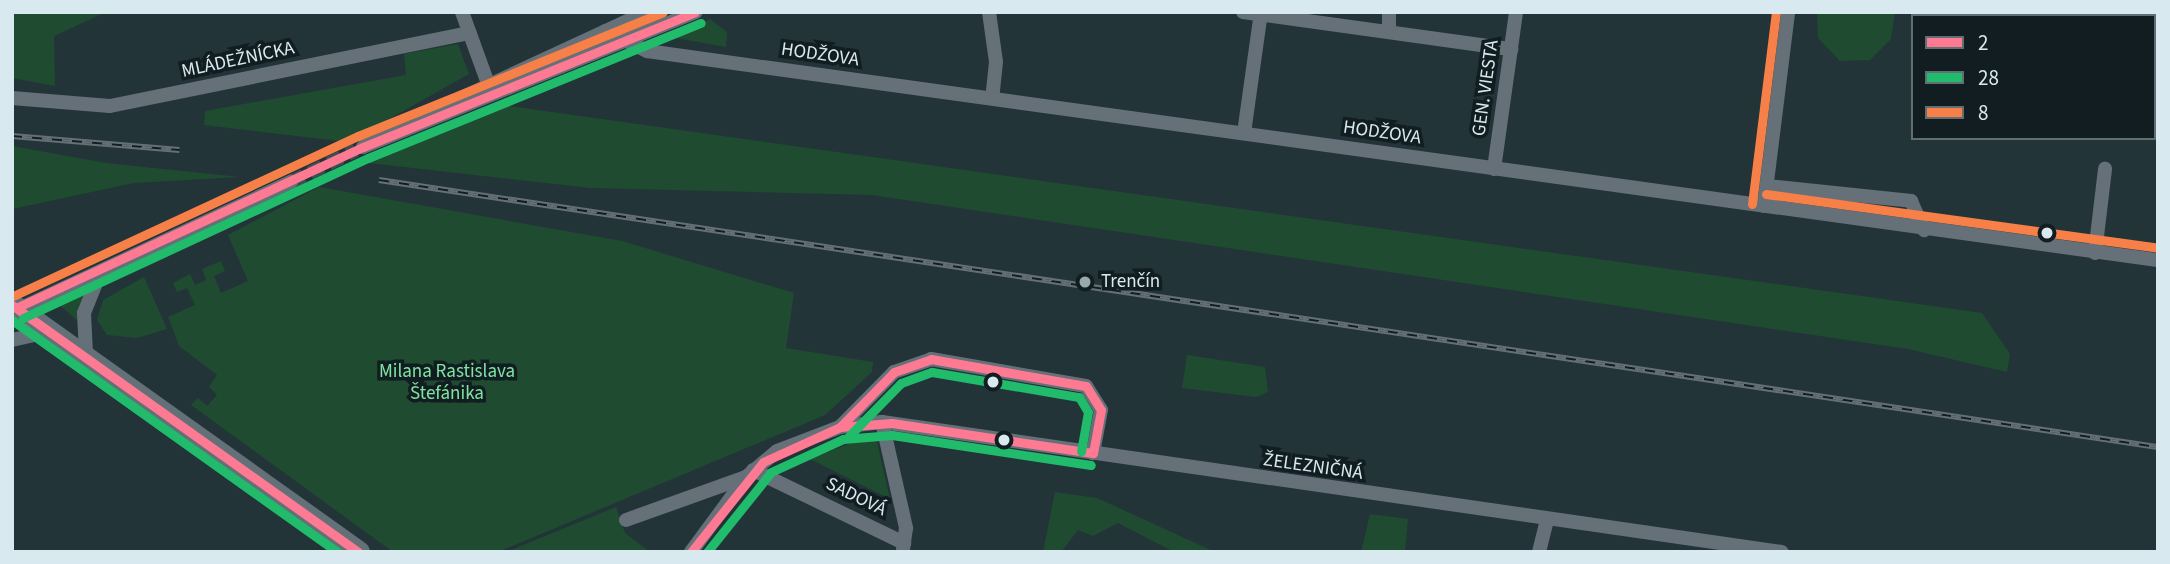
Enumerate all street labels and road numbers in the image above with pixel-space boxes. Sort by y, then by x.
street label: MLÁDEŽNÍCKA [180,37,296,83]
street label: HODŽOVA [780,38,860,72]
street label: GEN. VIESTA [1468,38,1504,138]
street label: HODŽOVA [1342,116,1422,150]
street label: ŽELEZNIČNÁ [1262,449,1364,485]
street label: SADOVÁ [822,473,890,521]

